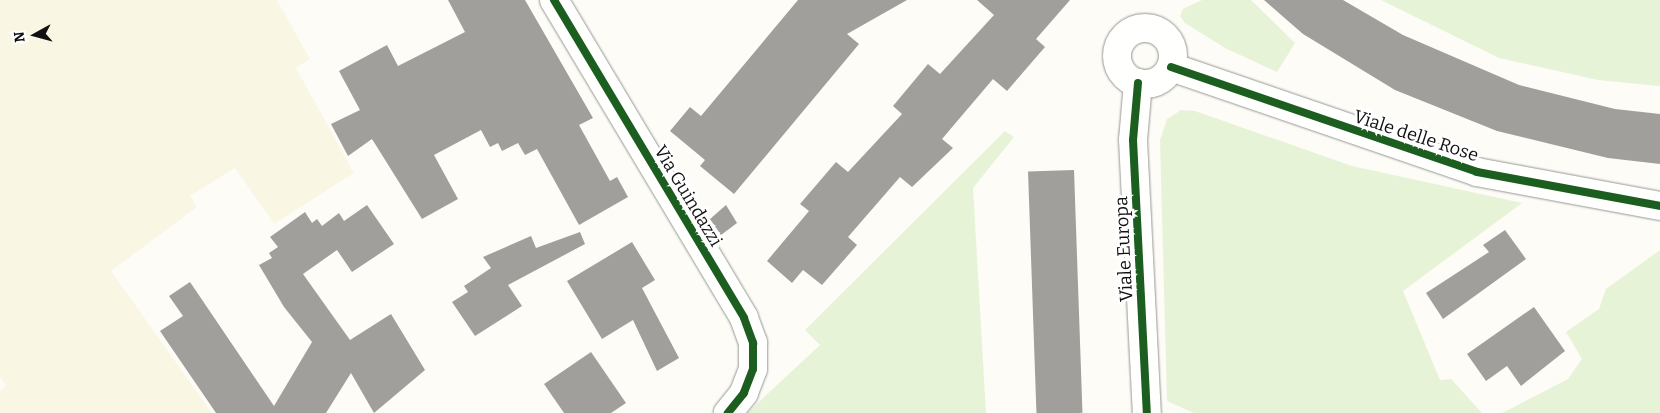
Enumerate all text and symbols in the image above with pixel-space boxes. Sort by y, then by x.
north arrow [10,10,60,60]
text: N [11,30,29,43]
street label: Viale delle Rose [1351,106,1481,166]
street label: Via Guindazzi [649,142,727,250]
street label: Viale Europa [1110,196,1138,302]

